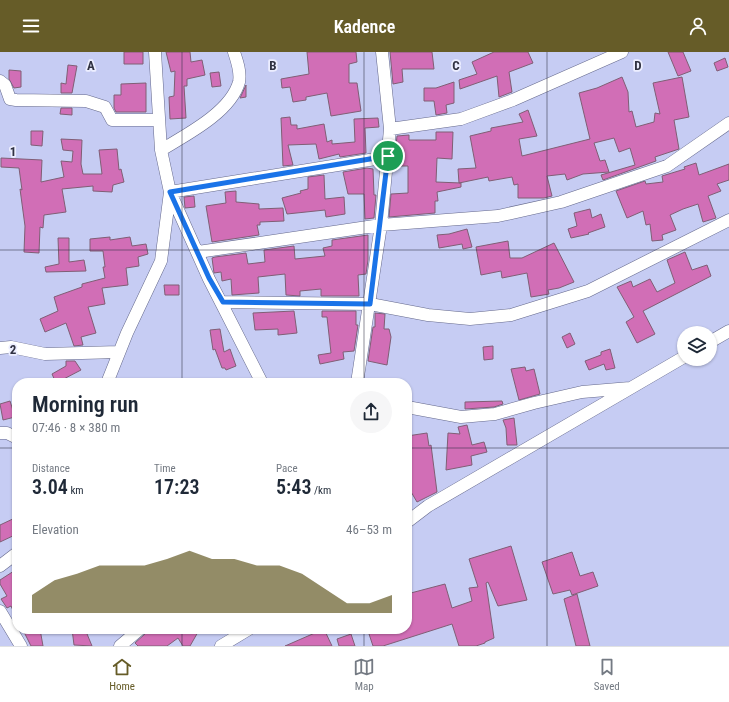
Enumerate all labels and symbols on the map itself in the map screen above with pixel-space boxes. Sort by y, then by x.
text: A [87,58,95,73]
text: B [269,58,277,73]
text: C [452,58,460,73]
text: D [634,58,642,73]
pin [371,139,405,173]
text: 1 [10,144,16,159]
text: 2 [10,342,17,357]

